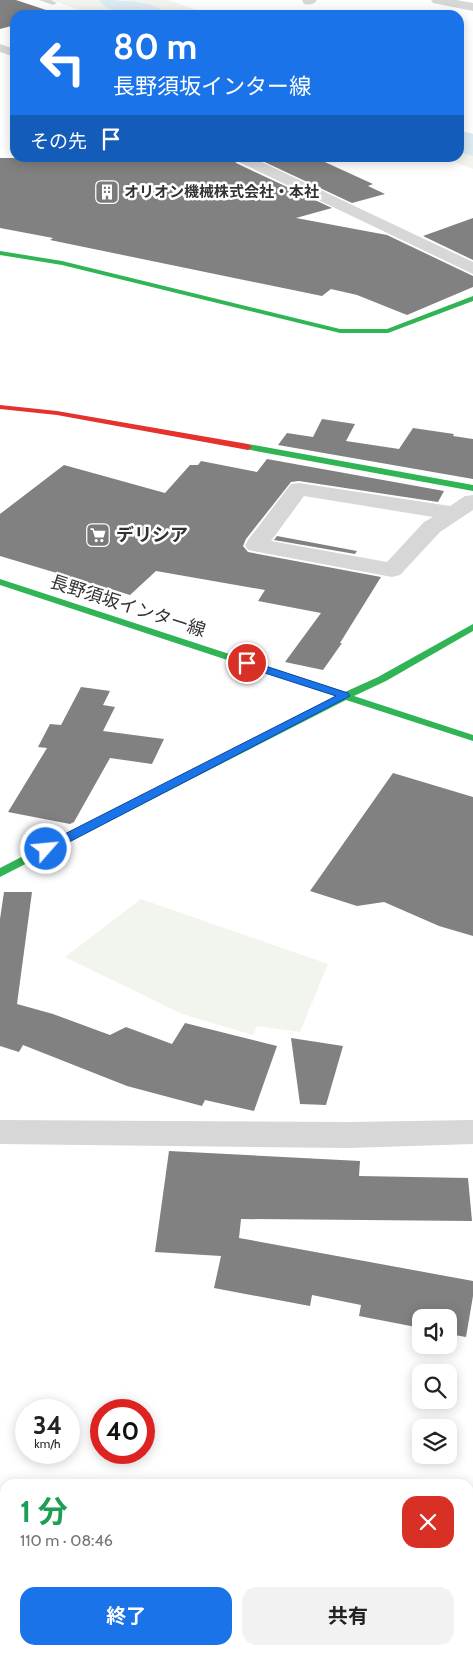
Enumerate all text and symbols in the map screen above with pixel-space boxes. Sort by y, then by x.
text: 80 m [113,25,197,68]
icon: left [30,30,95,95]
text: 長野須坂インター線 [113,73,311,100]
icon: arrive [97,125,125,153]
text: その先 [30,130,87,153]
building icon: オリオン機械株式会社・本社 [94,179,120,205]
place label: オリオン機械株式会社・本社 [124,183,319,201]
supermarket icon: デリシア [85,522,111,548]
place label: デリシア [116,524,188,546]
street label: 長野須坂インター線 [48,571,208,641]
pin [226,642,268,684]
icon: arrive [233,649,261,677]
position arrow [19,822,71,874]
map controls [412,1309,457,1464]
button: sound [412,1309,457,1354]
button: search [412,1364,457,1409]
speed limit sign: 40 [90,1399,155,1464]
text: 34 [33,1410,62,1440]
button: layers [412,1419,457,1464]
text: km/h [34,1436,61,1451]
text: 1 分 [20,1493,68,1530]
button: close [402,1496,454,1548]
text: 110 m · 08:46 [20,1531,113,1550]
button: 終了 [20,1587,232,1645]
button: 共有 [242,1587,454,1645]

